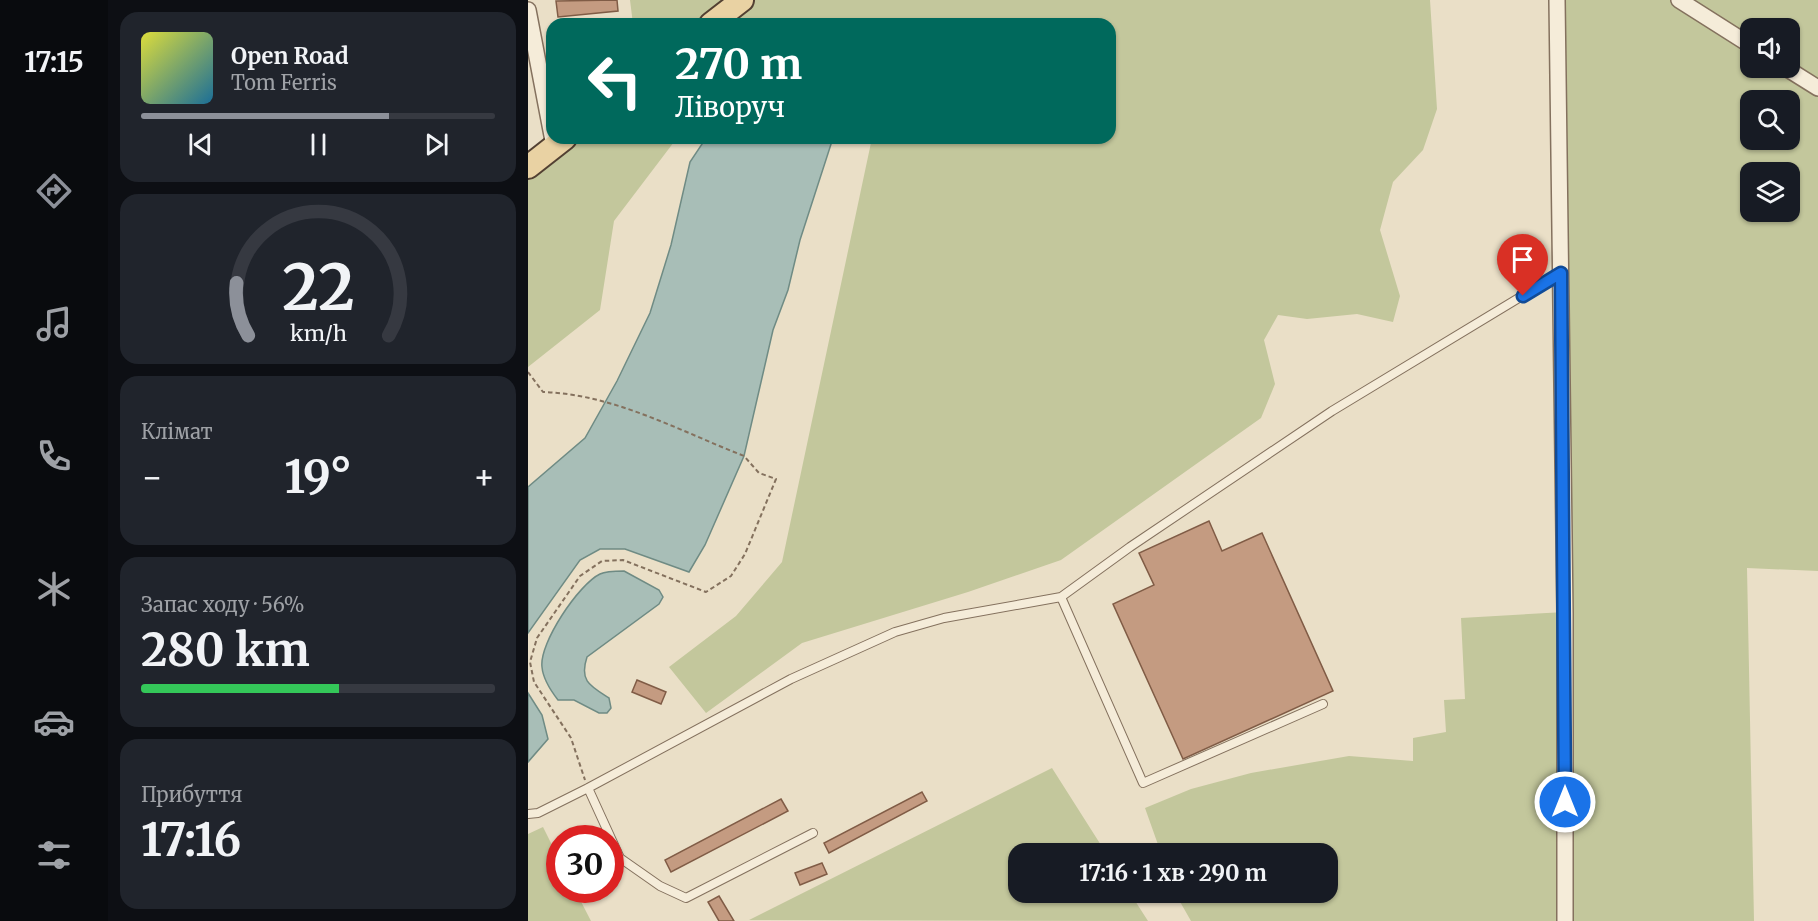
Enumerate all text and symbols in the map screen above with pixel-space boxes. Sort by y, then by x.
map controls [1740,18,1800,222]
button: sound [1740,18,1800,78]
text: 270 m [675,38,802,90]
text: Open Road [231,42,349,70]
icon: left [576,42,654,120]
text: 17:15 [24,45,84,79]
text: Tom Ferris [231,70,337,95]
text: Ліворуч [675,90,785,124]
button: search [1740,90,1800,150]
icon: previous [184,128,217,161]
icon: pause [302,128,335,161]
icon: next [420,128,453,161]
button: layers [1740,162,1800,222]
icon: directions [33,170,75,212]
pin [1497,234,1548,296]
icon: arrive [1506,243,1539,276]
text: 22 [282,249,354,327]
icon: music [33,303,75,345]
text: km/h [290,320,346,347]
text: Клімат [141,419,213,444]
icon: phone [33,435,75,477]
text: 19° [284,449,352,505]
text: − [141,457,163,498]
text: + [473,457,495,498]
icon: climate [33,568,75,610]
text: Запас ходу · 56% [141,592,305,617]
text: 280 km [141,622,310,678]
icon: car [33,701,75,743]
position arrow [1533,770,1597,834]
text: Прибуття [141,782,242,807]
text: 17:16 [141,812,241,868]
speed limit sign: 30 [546,825,624,903]
icon: filters [33,834,75,876]
text: 17:16 · 1 хв · 290 m [1079,859,1267,887]

